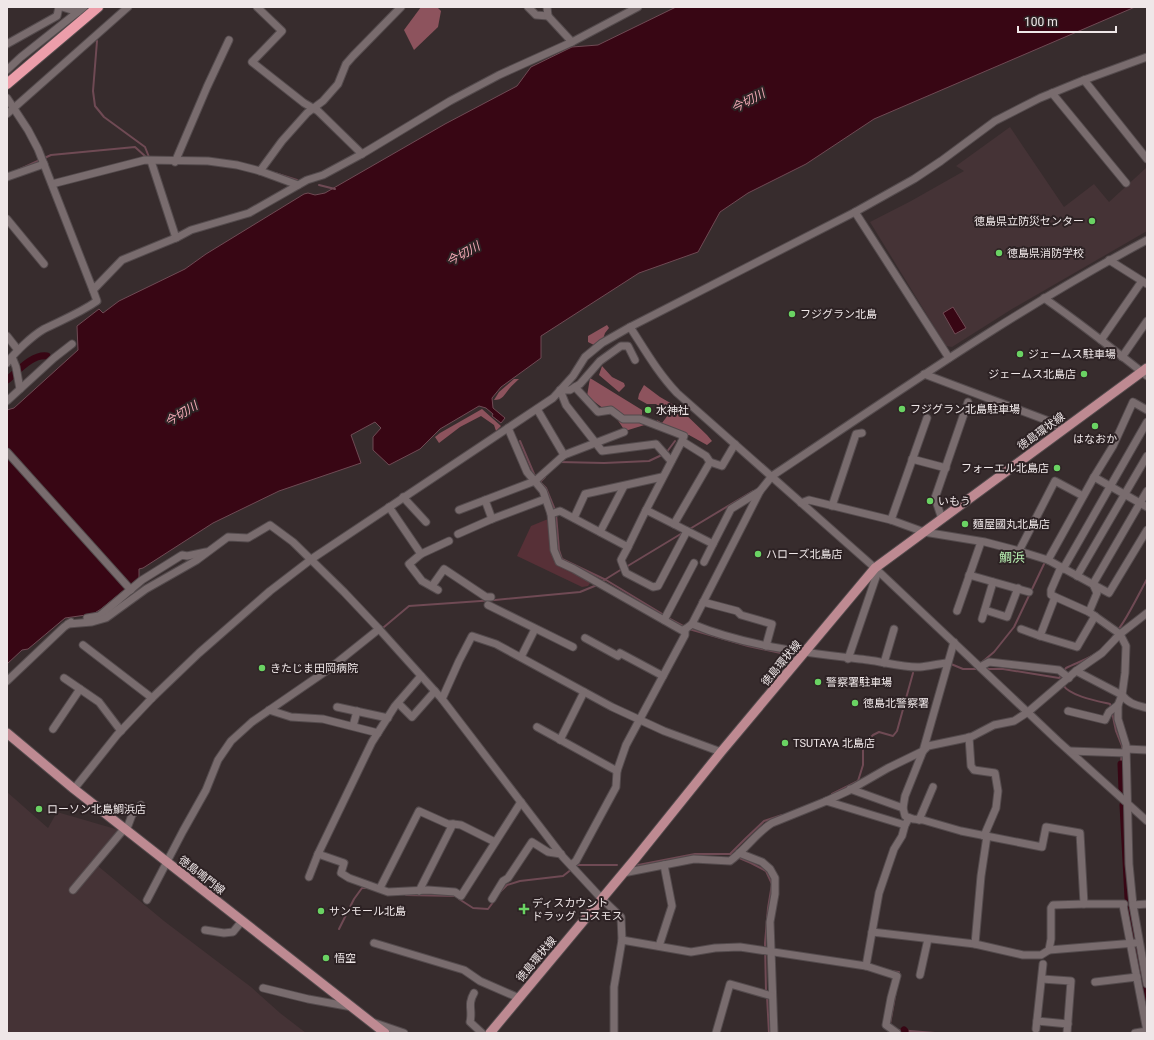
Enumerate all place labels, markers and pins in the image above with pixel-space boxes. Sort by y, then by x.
place label: 徳島県立防災センター [974,215,1084,228]
marker: 徳島県立防災センター [1087,216,1097,226]
place label: 徳島県消防学校 [1007,247,1084,260]
marker: 徳島県消防学校 [994,248,1004,258]
place label: フジグラン北島 [800,308,877,321]
marker: フジグラン北島 [787,309,797,319]
place label: ジェームス駐車場 [1028,348,1116,361]
marker: ジェームス駐車場 [1015,349,1025,359]
place label: ジェームス北島店 [988,368,1076,381]
marker: ジェームス北島店 [1079,369,1089,379]
place label: フジグラン北島駐車場 [910,403,1020,416]
place label: 水神社 [656,404,689,417]
marker: フジグラン北島駐車場 [897,404,907,414]
marker: 水神社 [643,405,653,415]
marker: はなおか [1090,421,1100,431]
place label: はなおか [1073,433,1117,446]
place label: フォーエル北島店 [961,462,1049,475]
marker: フォーエル北島店 [1052,463,1062,473]
place label: いもう [938,495,971,508]
marker: いもう [925,496,935,506]
place label: 麵屋國丸北島店 [973,518,1050,531]
marker: 麵屋國丸北島店 [960,519,970,529]
place label: ハローズ北島店 [766,548,842,561]
marker: ハローズ北島店 [753,549,763,559]
place label: きたじま田岡病院 [270,662,358,675]
marker: きたじま田岡病院 [257,663,267,673]
place label: 警察署駐車場 [826,676,892,689]
marker: 警察署駐車場 [813,677,823,687]
place label: 徳島北警察署 [863,697,929,710]
marker: 徳島北警察署 [850,698,860,708]
place label: TSUTAYA 北島店 [793,737,875,750]
marker: TSUTAYA 北島店 [780,738,790,748]
place label: ローソン北島鯛浜店 [47,803,146,816]
marker: ローソン北島鯛浜店 [34,804,44,814]
place label: ディスカウント ドラッグ コスモス [532,897,623,923]
marker: ディスカウント ドラッグ コスモス [519,904,529,914]
place label: サンモール北島 [329,905,406,918]
marker: サンモール北島 [316,906,326,916]
place label: 悟空 [334,952,356,965]
marker: 悟空 [321,953,331,963]

